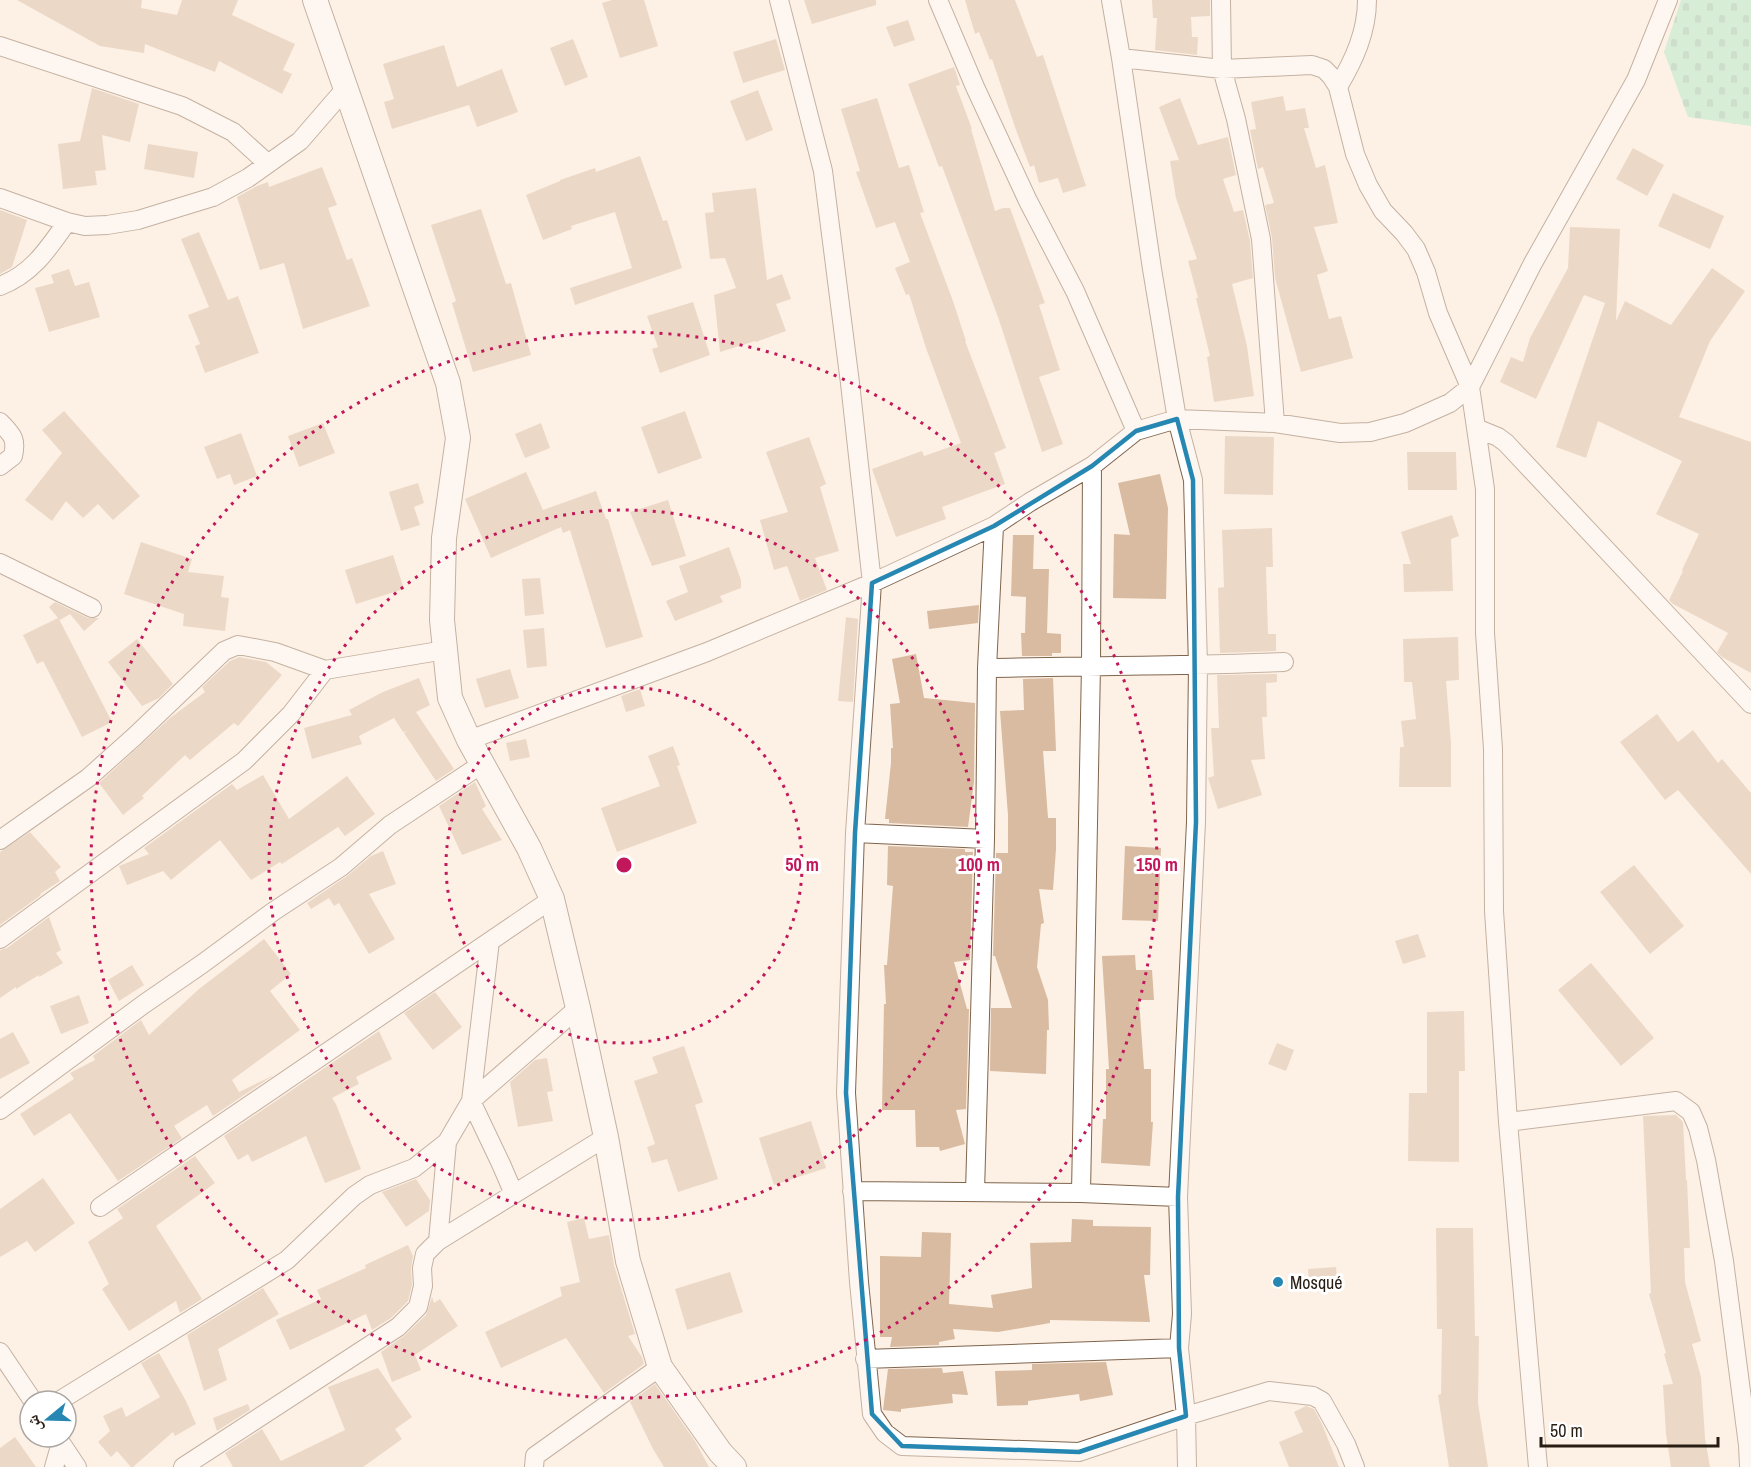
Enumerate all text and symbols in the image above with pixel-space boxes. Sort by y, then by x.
text: 50 m [785,852,819,877]
text: 100 m [958,852,1000,877]
text: 150 m [1136,852,1178,877]
centre of rings [614,855,634,875]
place label: Mosqué [1290,1270,1343,1295]
marker: Mosqué [1271,1275,1285,1289]
north arrow [18,1389,78,1449]
scale bar [1541,1410,1718,1448]
text: ش [21,1412,47,1435]
text: 50 m [1550,1418,1583,1443]

